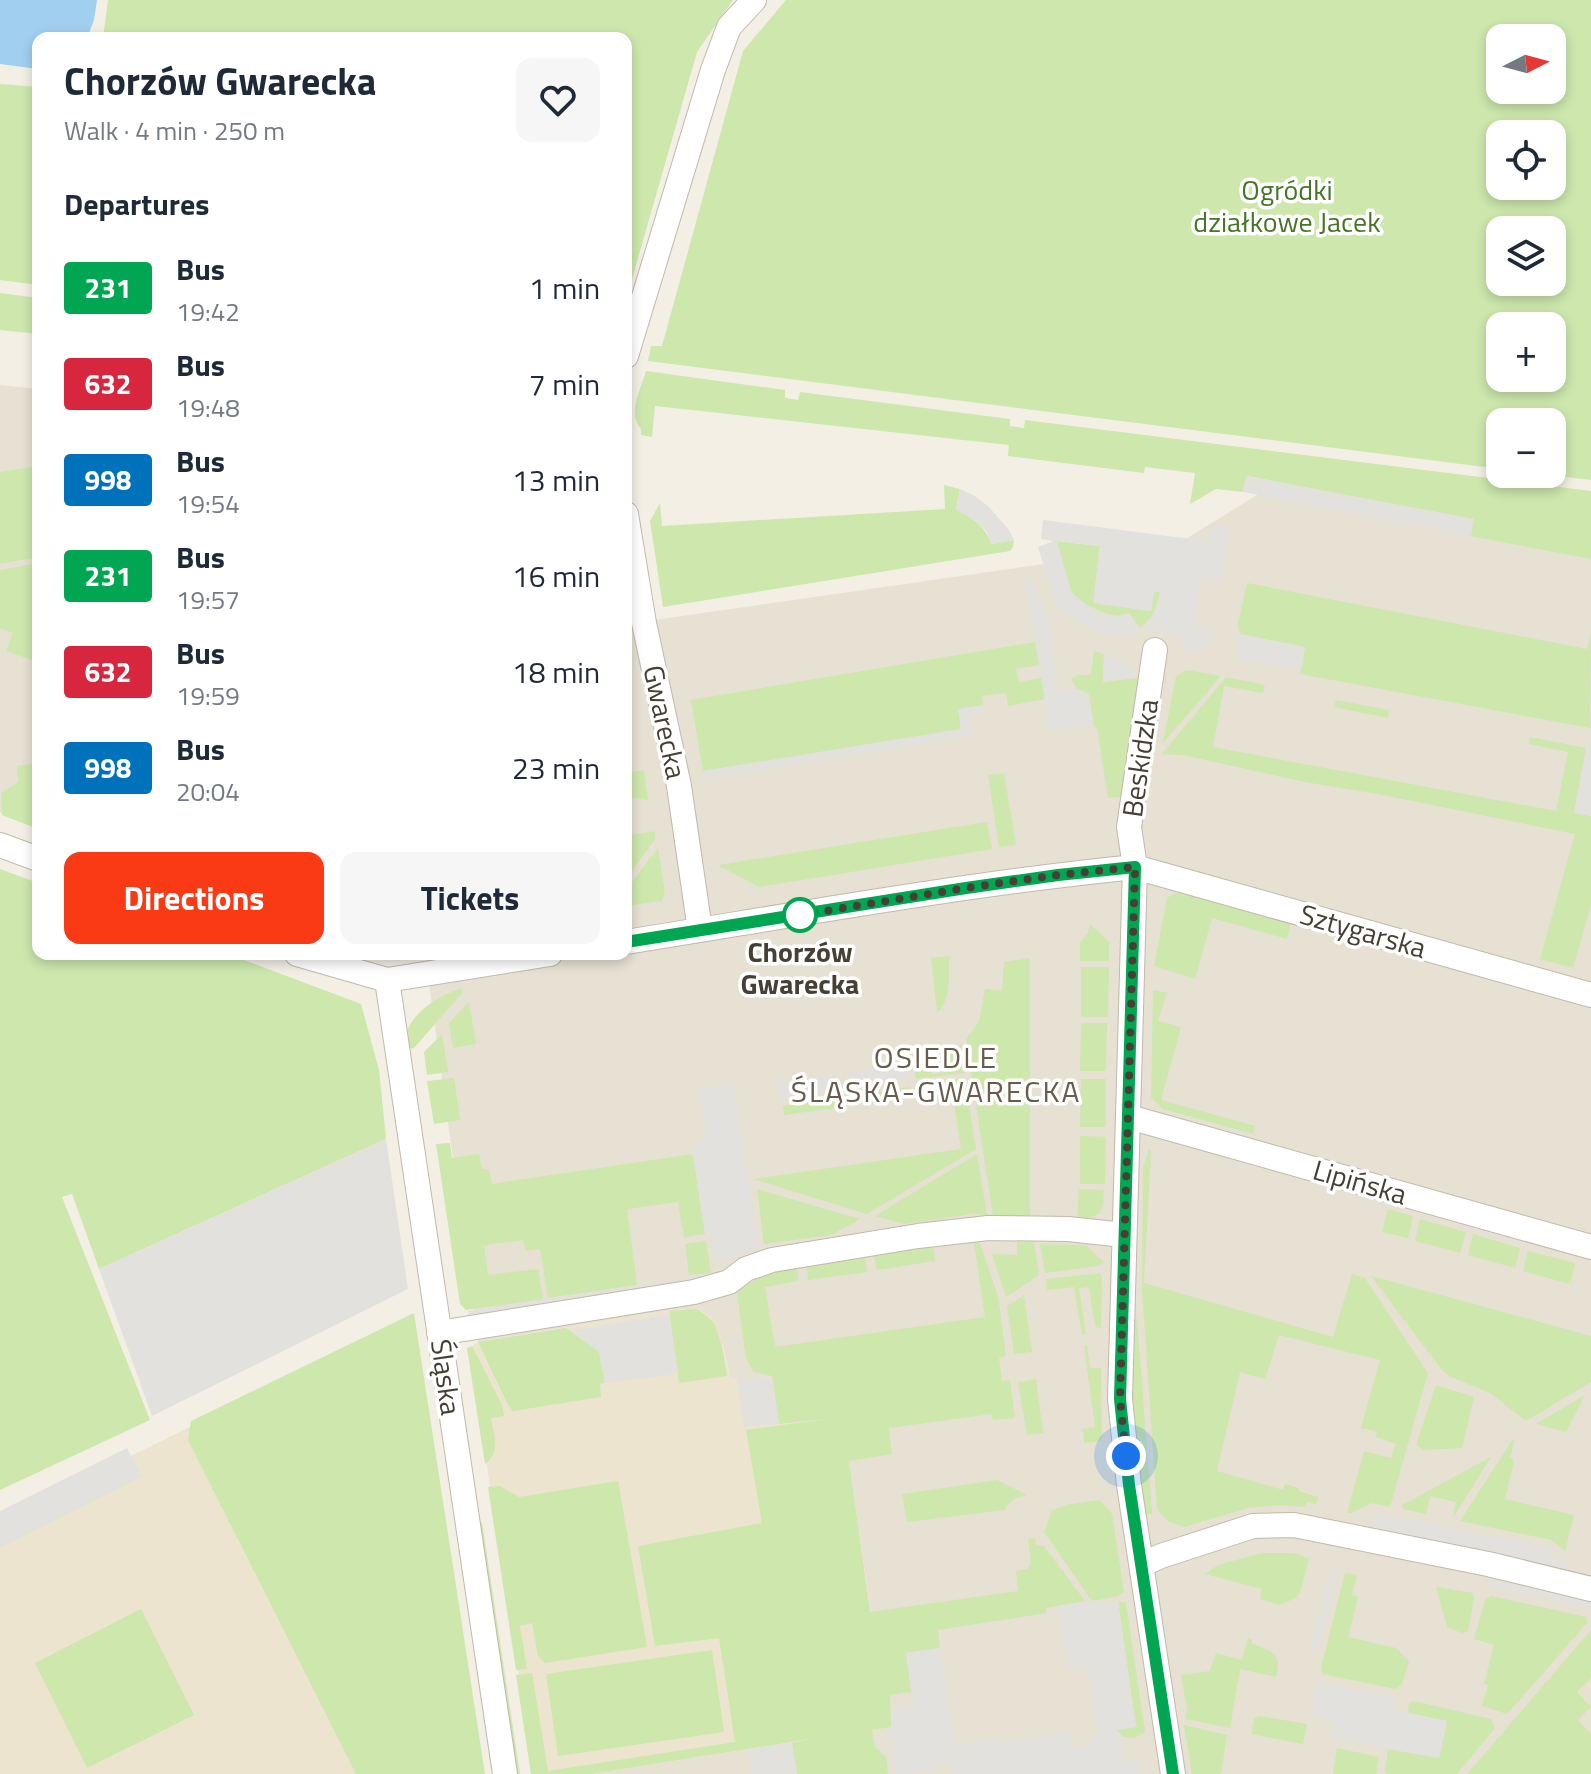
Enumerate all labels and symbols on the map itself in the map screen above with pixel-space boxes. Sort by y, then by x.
north arrow [1486,24,1566,104]
park label: Ogródki działkowe Jacek [1193,168,1381,243]
street label: Gwarecka [632,661,699,783]
street label: Beskidzka [1110,696,1169,820]
street label: Sztygarska [1295,892,1431,969]
marker: Chorzów Gwarecka [783,898,817,932]
place label: Chorzów Gwarecka [741,930,859,1005]
district label: OSIEDLE ŚLĄSKA-GWARECKA [791,1034,1081,1114]
street label: Lipińska [1308,1148,1412,1215]
street label: Śląska [420,1336,473,1418]
your location [1106,1436,1146,1476]

